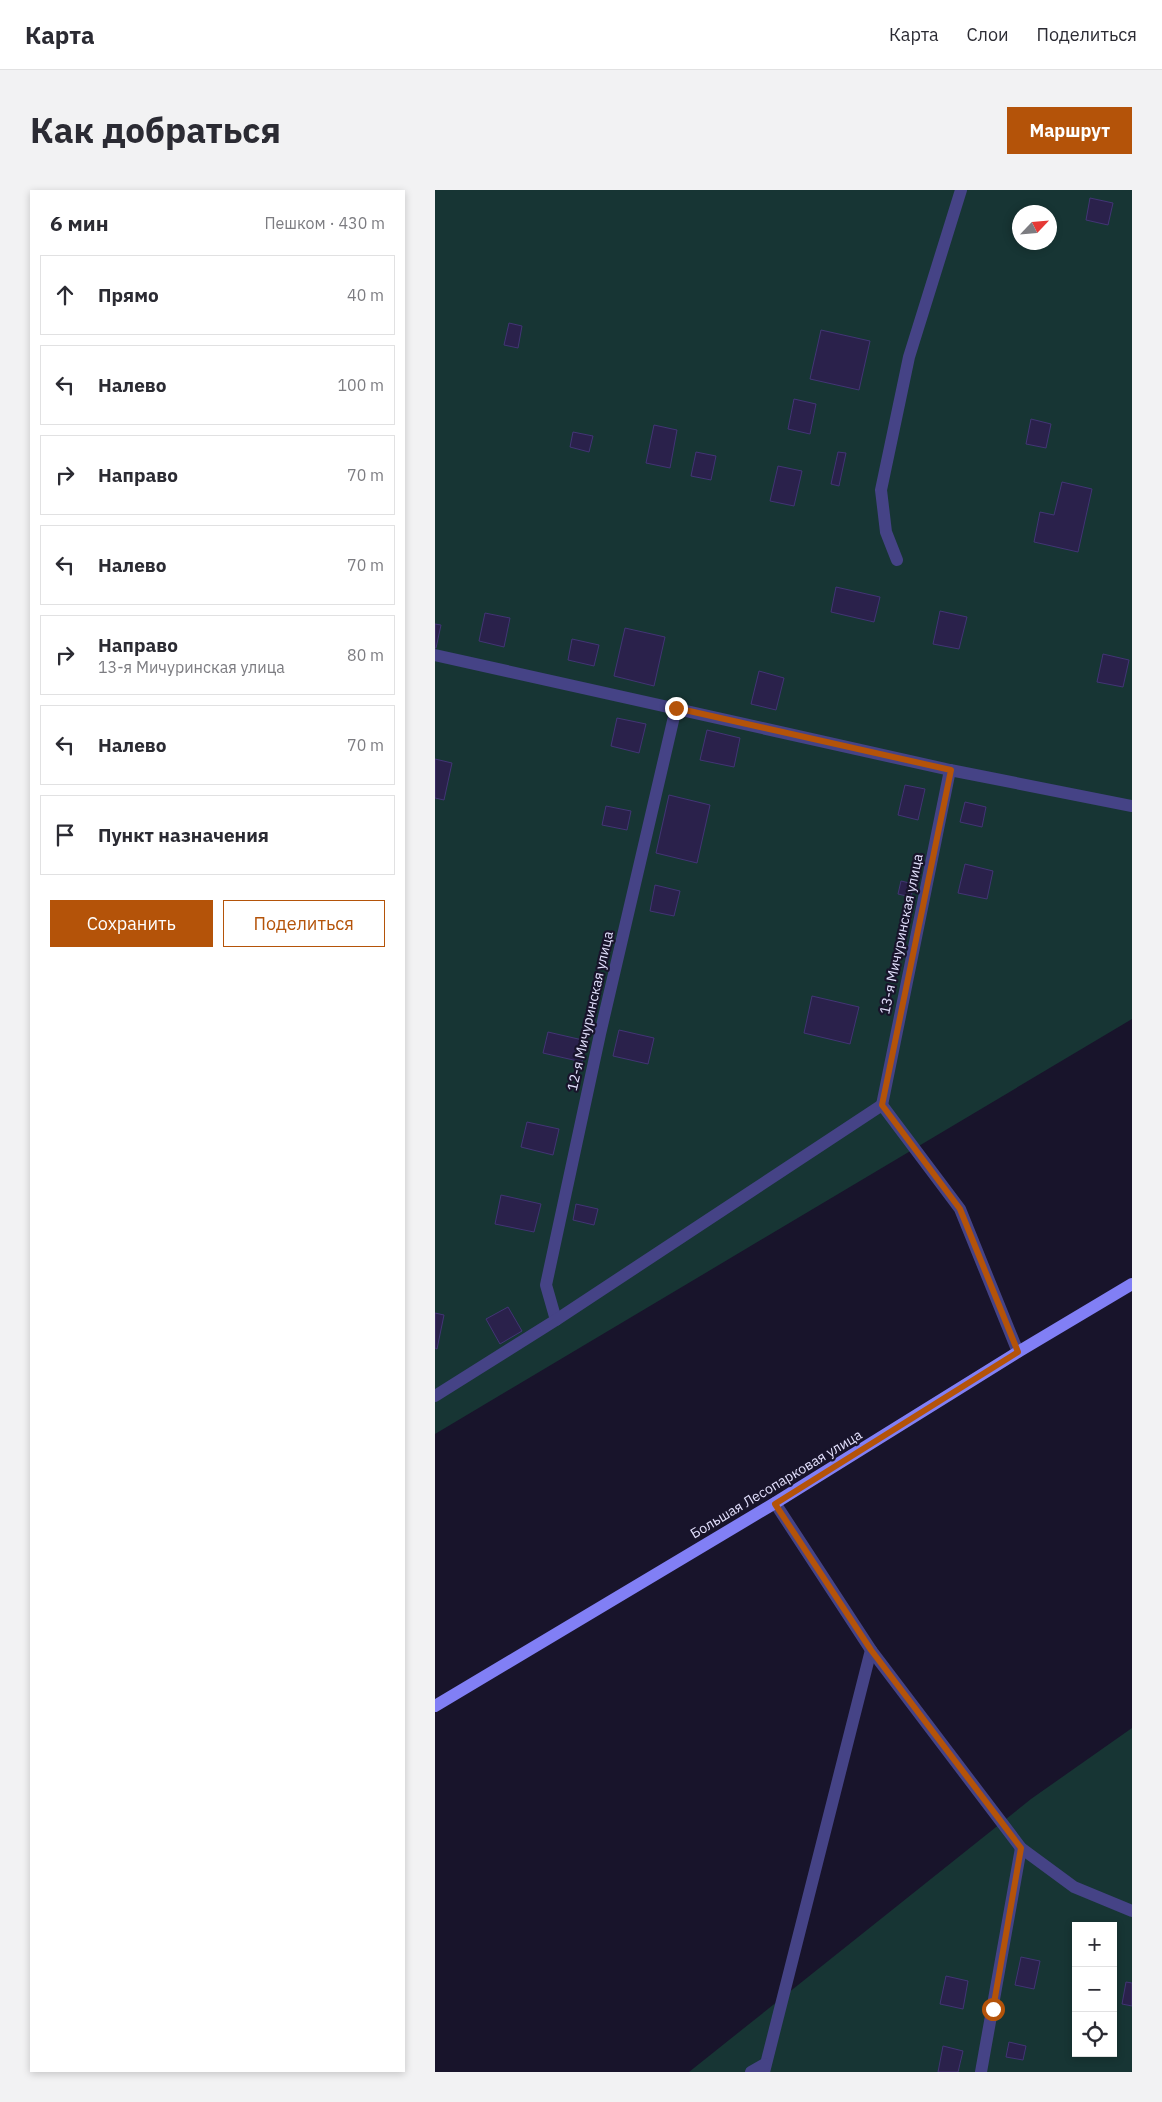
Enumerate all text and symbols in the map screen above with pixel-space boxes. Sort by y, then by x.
text: Карта [25,19,95,51]
text: Карта [889,23,939,46]
text: Слои [967,23,1009,46]
text: Поделиться [1037,23,1137,46]
text: Как добраться [30,107,281,153]
button: Маршрут [1007,107,1132,154]
north arrow [1012,205,1057,250]
text: 6 мин [50,209,109,237]
text: Пешком · 430 m [264,213,385,233]
icon: ahead [51,281,79,309]
text: Прямо [98,283,159,307]
text: 40 m [347,285,384,305]
icon: left [51,371,79,399]
text: Налево [98,373,167,397]
text: 100 m [337,375,384,395]
icon: right [51,461,79,489]
text: Направо [98,463,178,487]
text: 70 m [347,465,384,485]
icon: left [51,551,79,579]
text: Налево [98,553,167,577]
text: 70 m [347,555,384,575]
text: Направо [98,633,178,657]
icon: right [51,641,79,669]
text: 80 m [347,645,384,665]
text: 13-я Мичуринская улица [98,657,285,677]
route end [665,697,688,720]
icon: left [51,731,79,759]
text: Налево [98,733,167,757]
text: 70 m [347,735,384,755]
icon: arrive [51,821,79,849]
text: Пункт назначения [98,823,269,847]
street label: 13-я Мичуринская улица [875,852,927,1016]
button: Сохранить [50,900,213,947]
button: Поделиться [223,900,385,947]
street label: 12-я Мичуринская улица [563,929,617,1093]
street label: Большая Лесопарковая улица [687,1425,866,1542]
map controls [1072,1922,1117,2057]
button: + [1072,1922,1117,1967]
button: − [1072,1967,1117,2012]
route start [982,1998,1005,2021]
button: locate [1072,2012,1117,2057]

